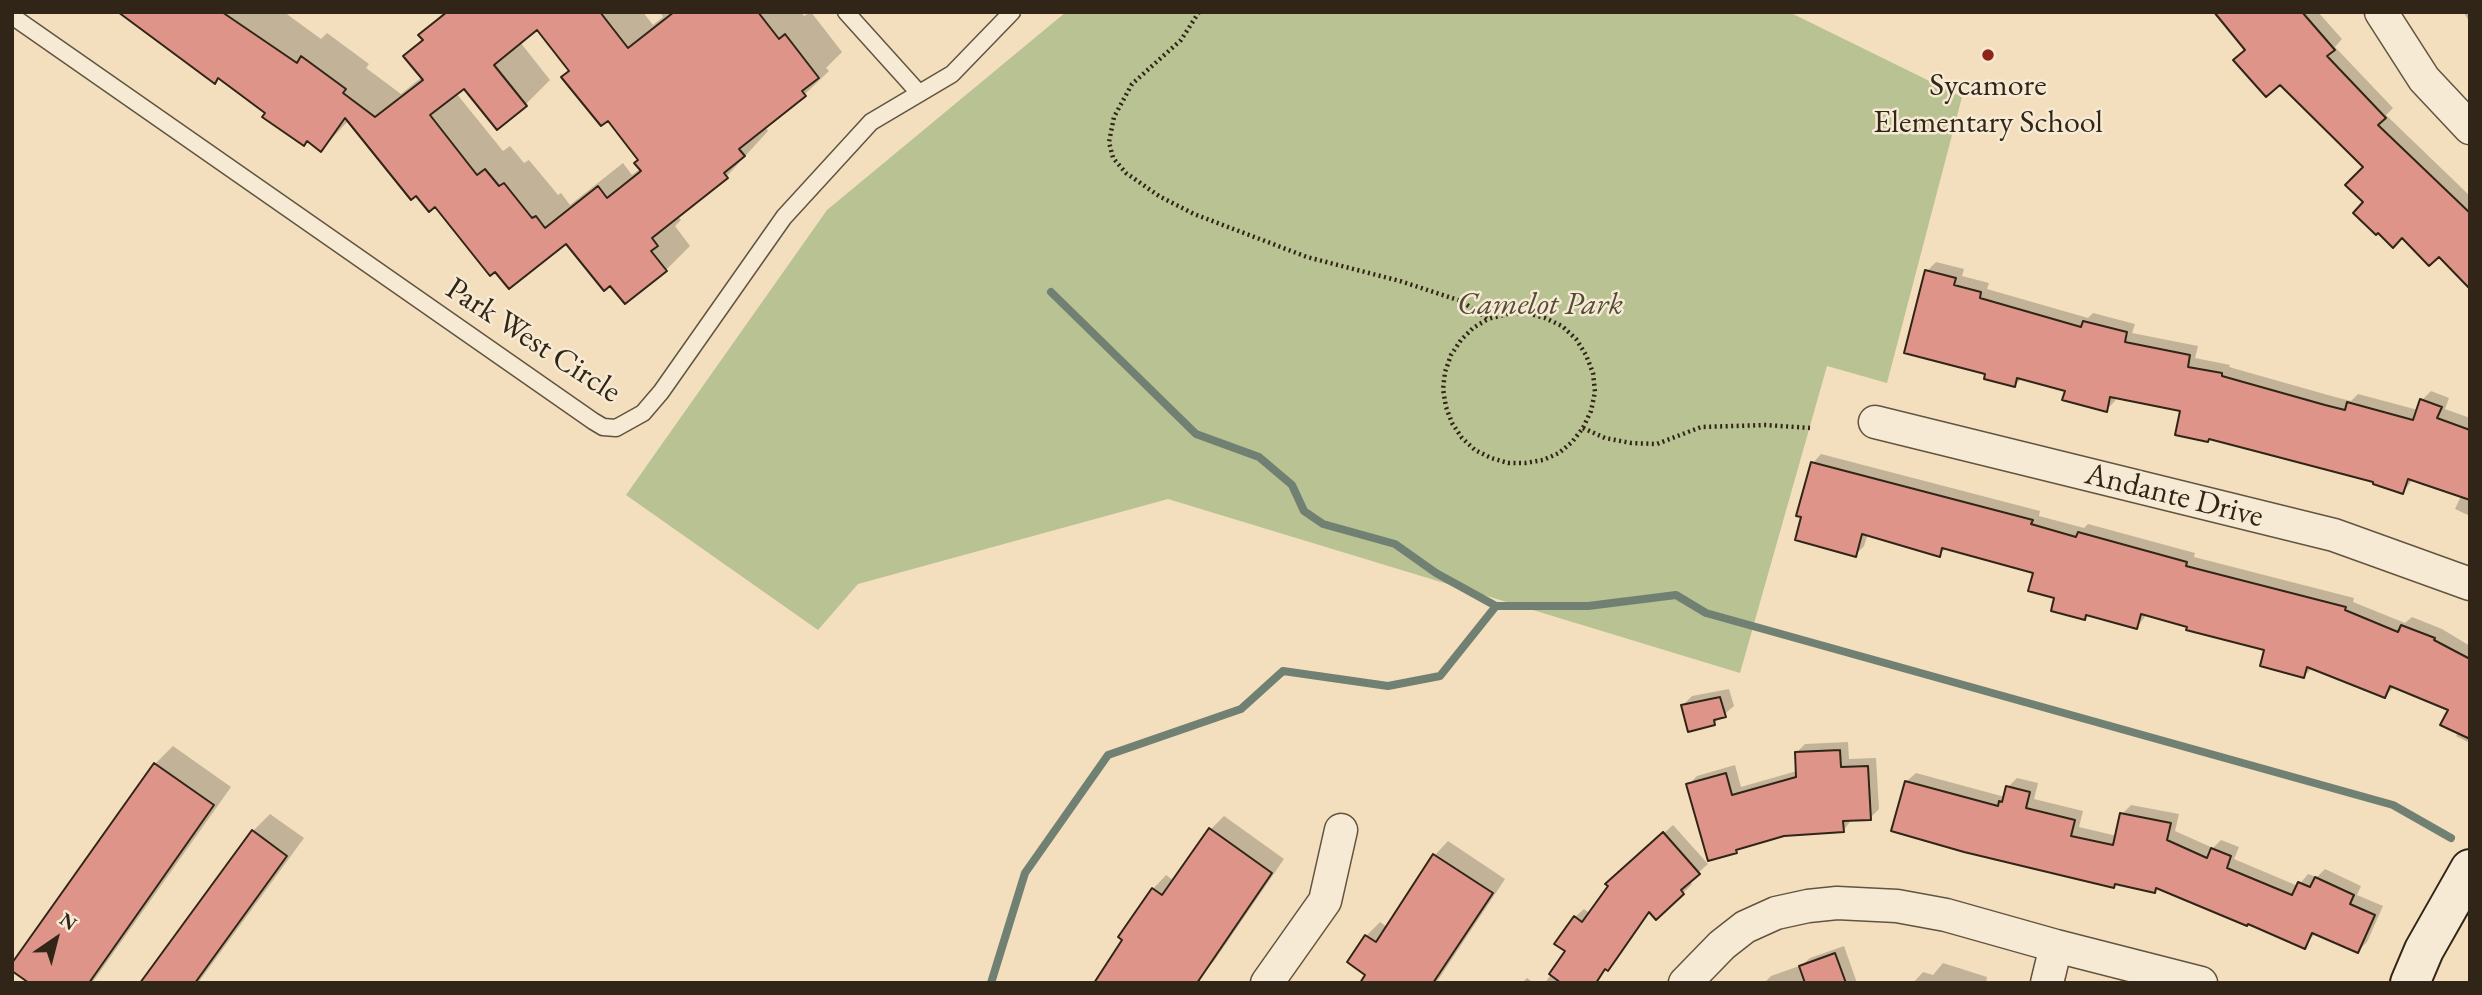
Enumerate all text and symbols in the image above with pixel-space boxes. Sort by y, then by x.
marker: Sycamore Elementary School [1980,47,1996,63]
place label: Sycamore Elementary School [1873,67,2103,142]
street label: Park West Circle [438,270,628,412]
park label: Camelot Park [1457,286,1623,324]
street label: Andante Drive [2081,455,2267,537]
north arrow [21,904,91,974]
text: N [55,907,82,936]

